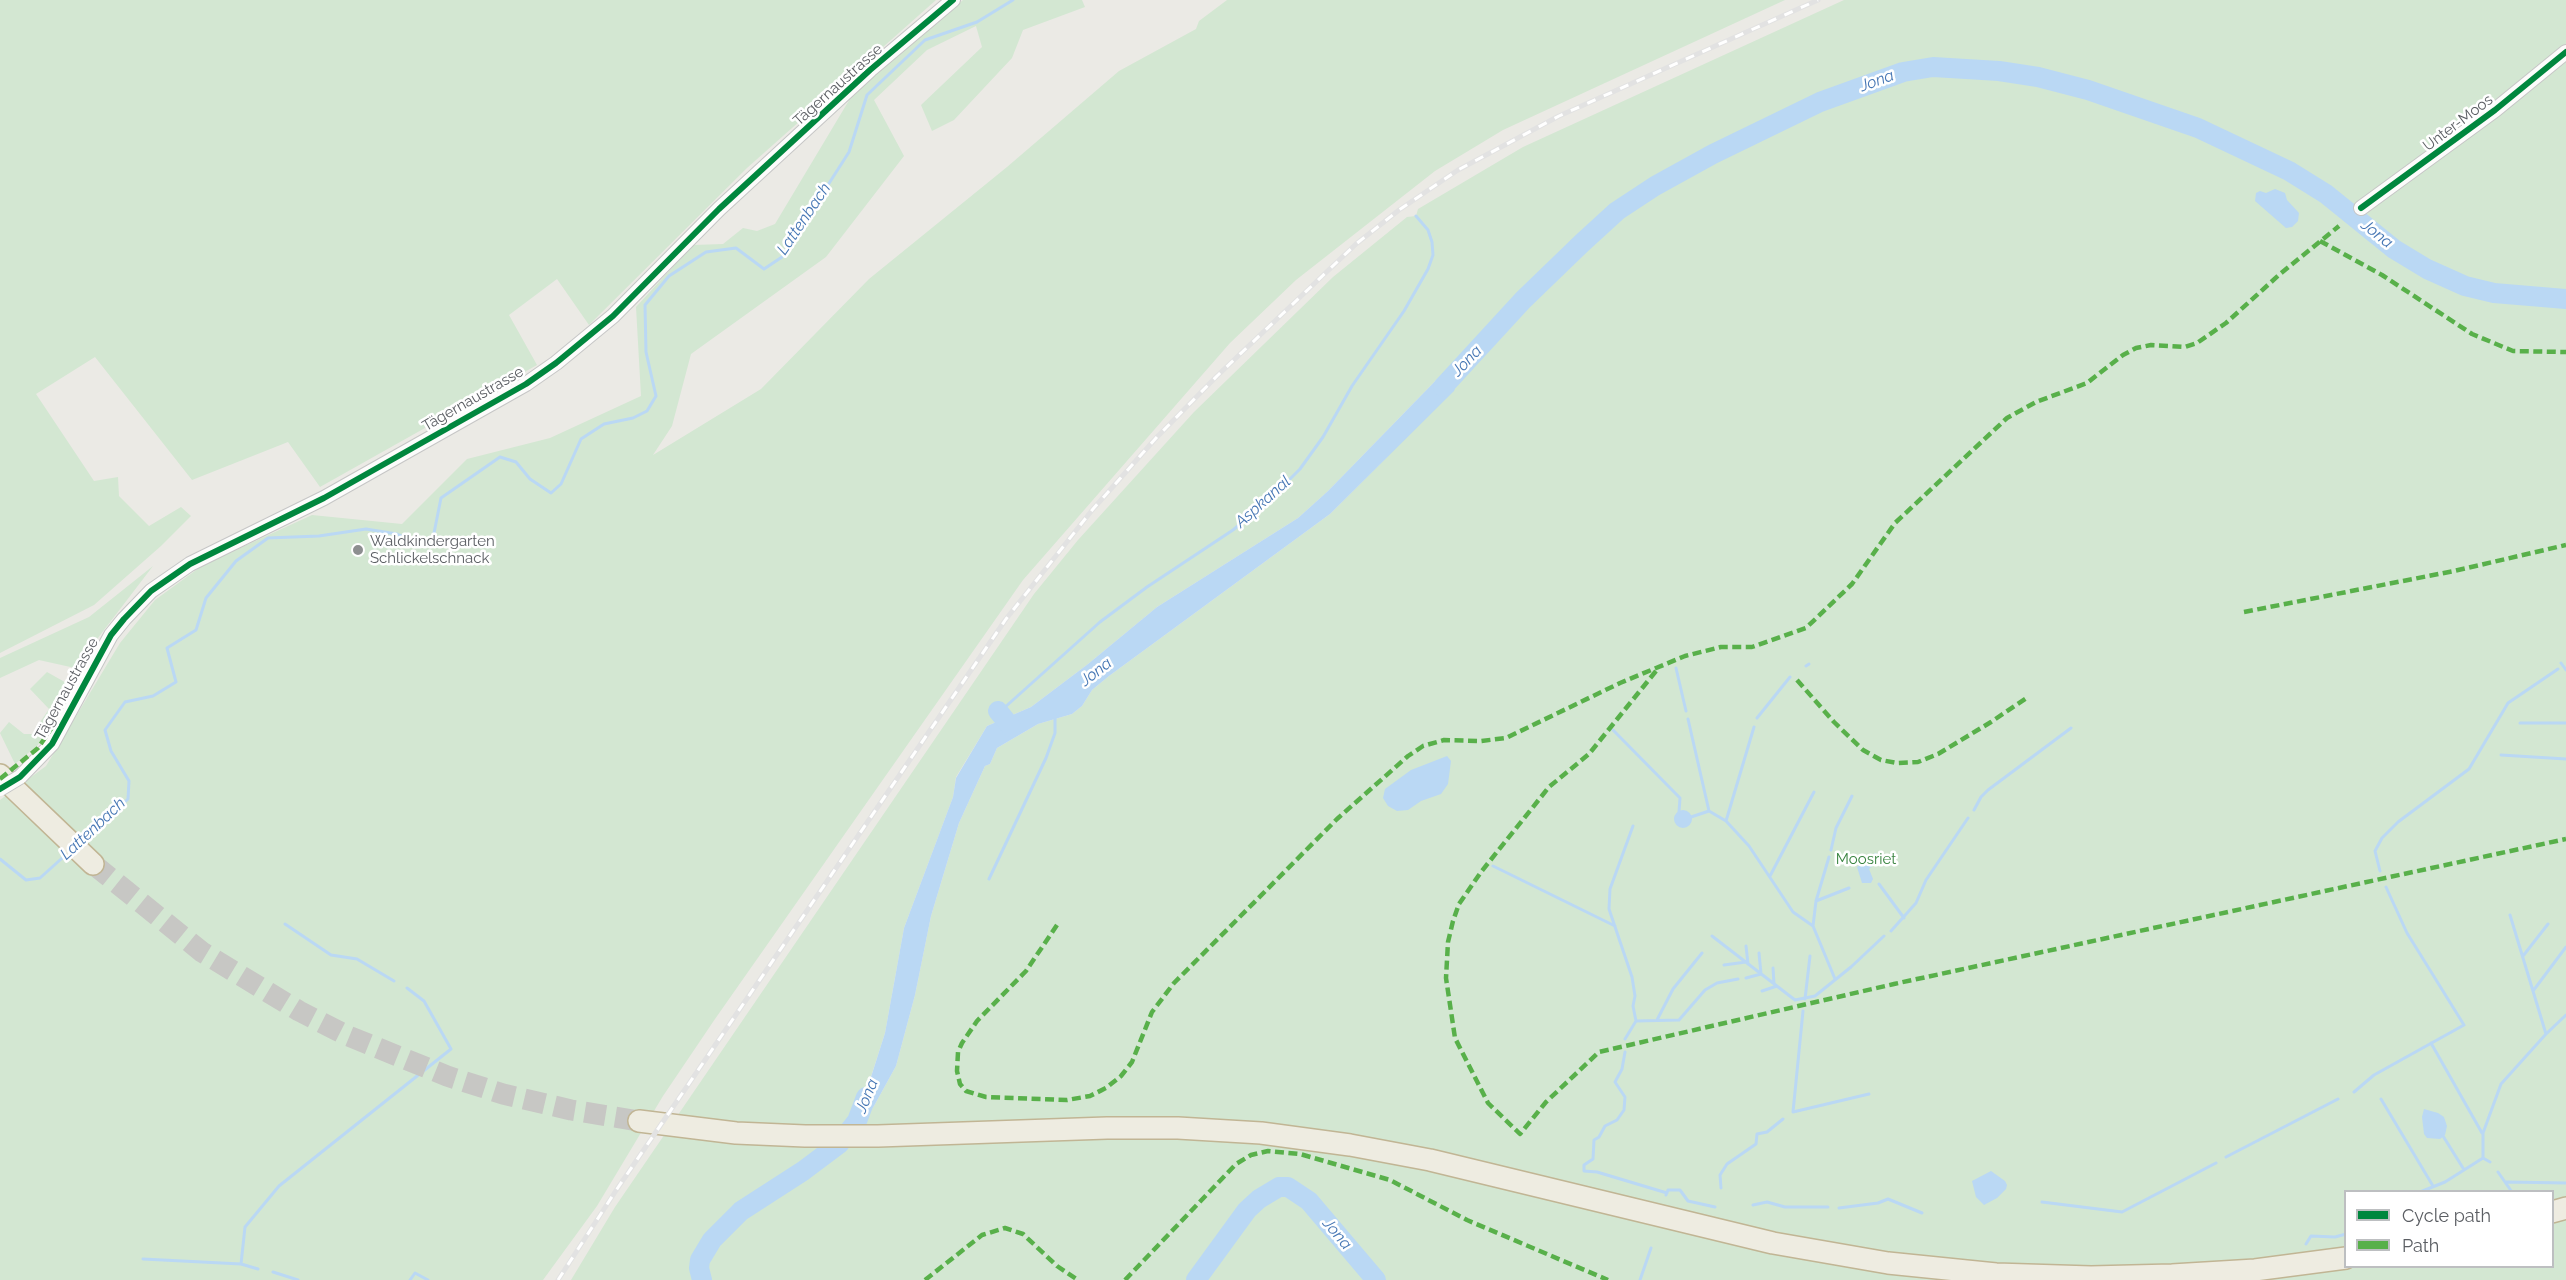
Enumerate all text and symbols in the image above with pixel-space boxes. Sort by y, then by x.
street label: Tägernaustrasse [790,40,886,130]
water label: Jona [1857,66,1897,96]
street label: Unter-Moos [2420,91,2496,155]
water label: Lattenbach [773,180,835,258]
water label: Jona [2357,216,2397,252]
water label: Jona [1448,342,1486,380]
street label: Tägernaustrasse [419,363,527,435]
water label: Aspkanal [1231,472,1295,532]
place label: Waldkindergarten Schlickelschnack [370,532,495,567]
marker: Waldkindergarten Schlickelschnack [351,543,365,557]
street label: Tägernaustrasse [32,635,102,743]
water label: Jona [1076,654,1116,690]
water label: Lattenbach [56,794,130,864]
park label: Moosriet [1836,850,1896,868]
water label: Jona [852,1076,882,1116]
legend [2344,1190,2554,1268]
text: Cycle path [2402,1205,2491,1226]
water label: Jona [1318,1214,1356,1254]
text: Path [2402,1235,2439,1256]

